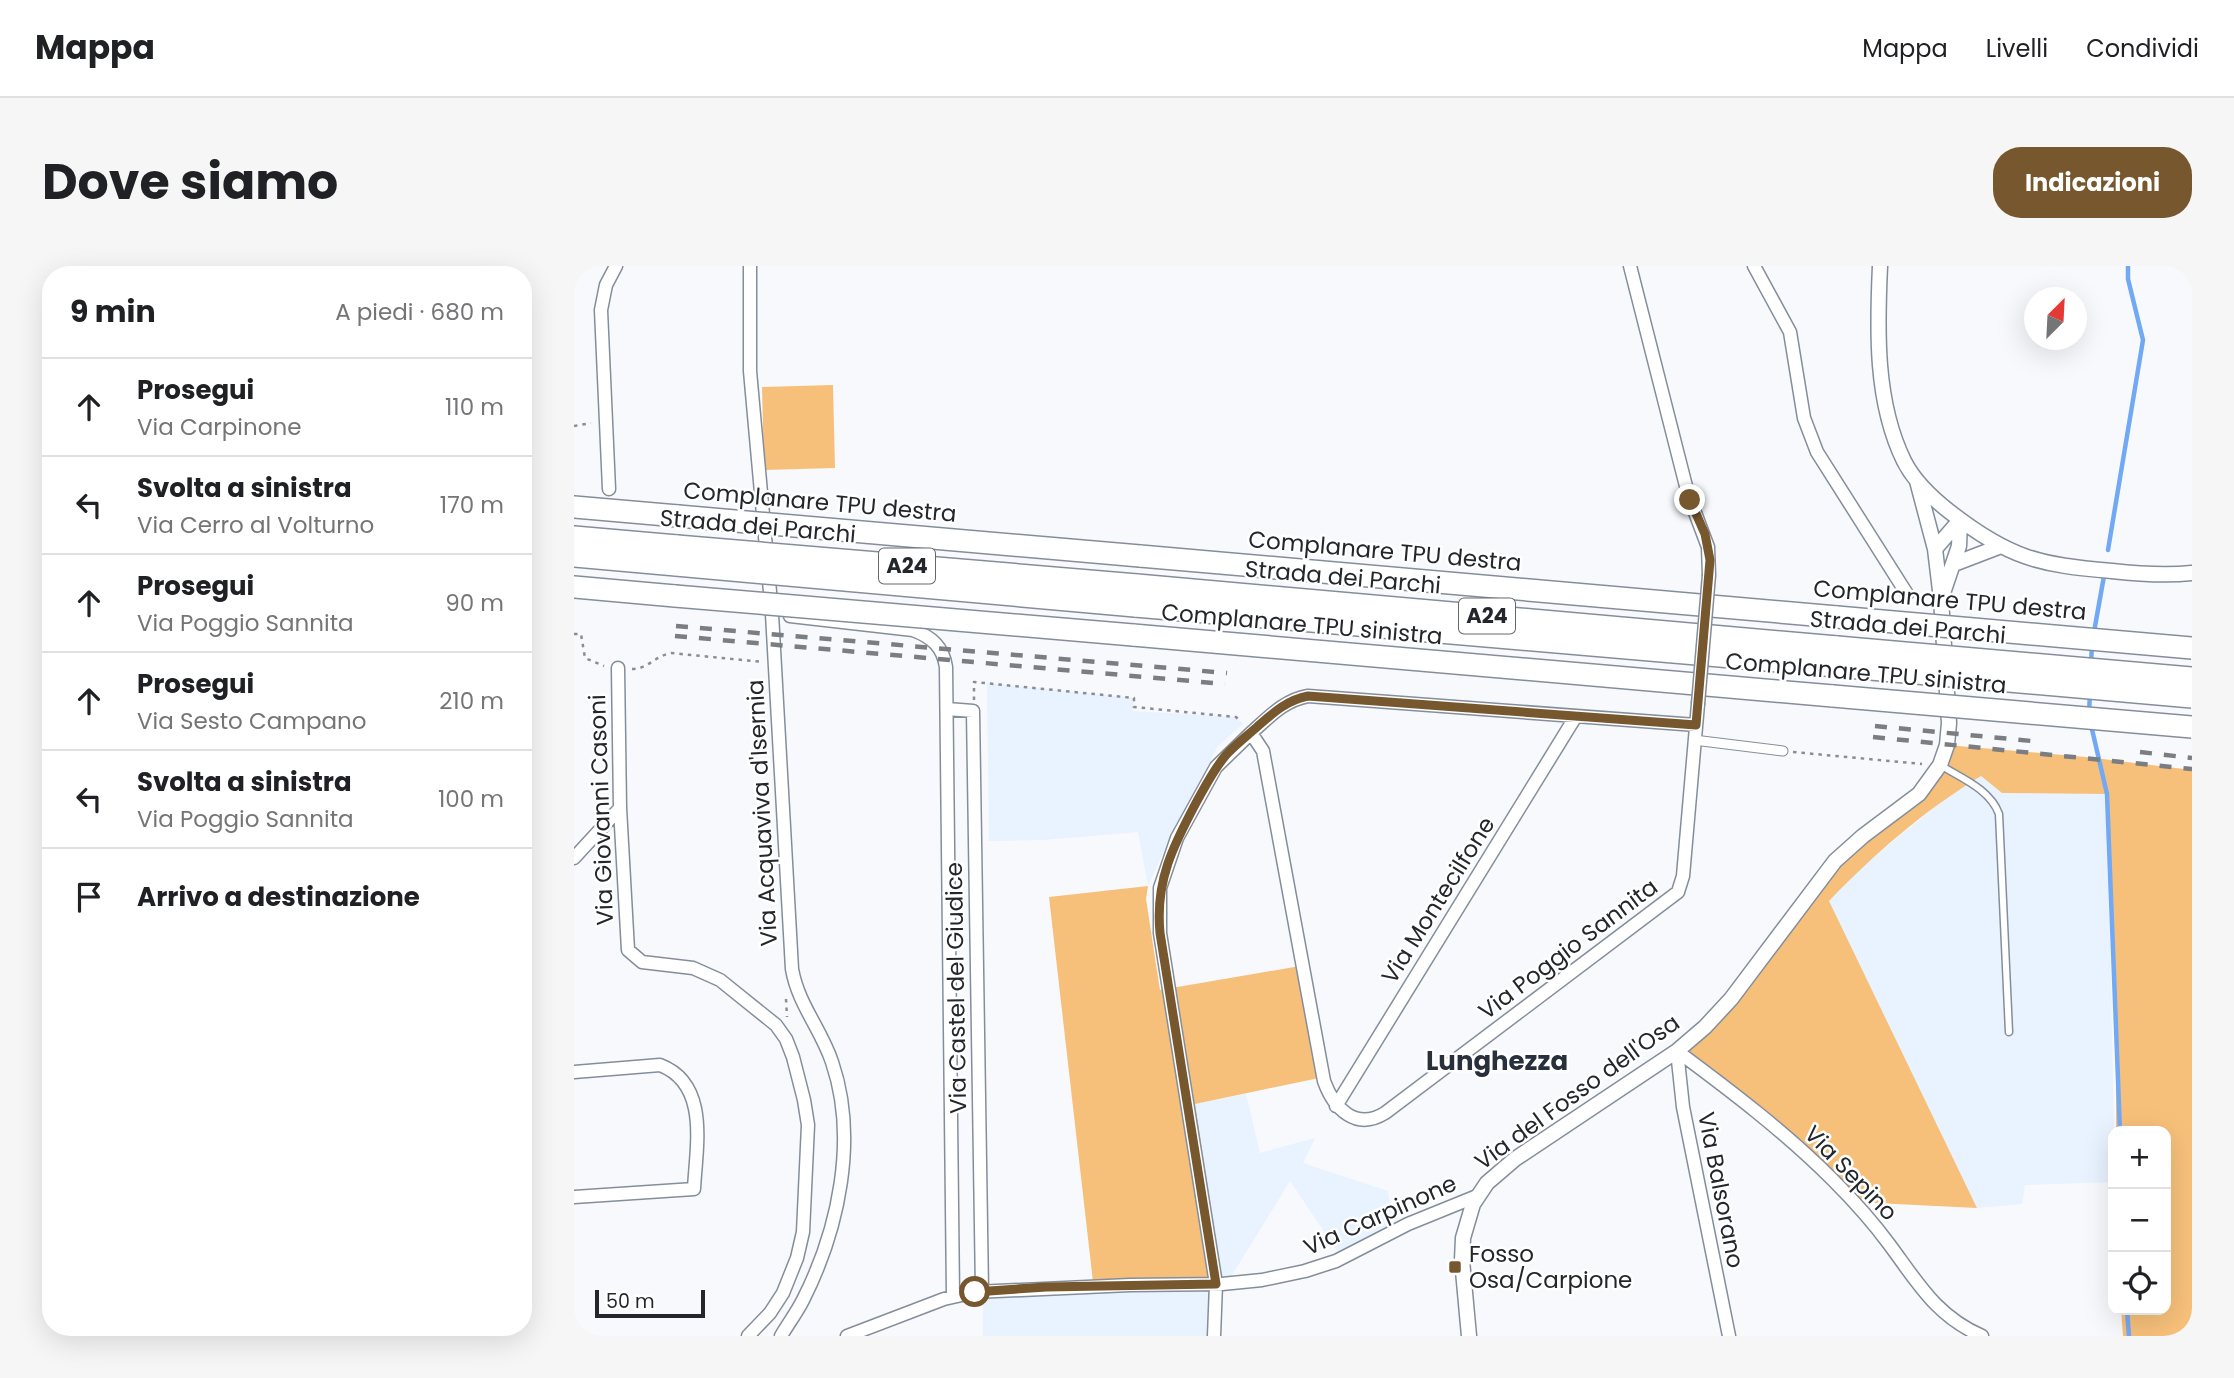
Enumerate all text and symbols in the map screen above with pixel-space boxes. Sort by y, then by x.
text: Mappa [35,24,155,71]
text: Mappa [1862,32,1948,65]
text: Livelli [1986,32,2048,65]
text: Condividi [2086,32,2199,65]
button: Indicazioni [1993,147,2192,218]
text: Dove siamo [42,148,338,216]
north arrow [2024,287,2087,350]
text: 9 min [70,290,156,333]
text: A piedi · 680 m [335,296,504,328]
text: Prosegui [137,372,254,408]
icon: ahead [70,388,108,426]
text: 110 m [445,391,504,423]
text: Via Carpinone [137,411,301,443]
text: Svolta a sinistra [137,470,352,506]
street label: Complanare TPU destra [682,474,958,530]
route end [1674,484,1705,515]
icon: left [70,486,108,524]
text: 170 m [440,489,504,521]
street label: Strada dei Parchi [659,501,857,551]
text: Via Cerro al Volturno [137,509,374,541]
street label: Complanare TPU destra [1247,523,1523,579]
road number: A24 [879,548,935,584]
street label: Strada dei Parchi [1244,552,1442,602]
text: Prosegui [137,568,254,604]
street label: Complanare TPU destra [1812,572,2088,628]
icon: ahead [70,584,108,622]
text: 90 m [445,587,504,619]
street label: Complanare TPU sinistra [1160,596,1444,652]
road number: A24 [1459,598,1515,634]
street label: Strada dei Parchi [1809,602,2007,652]
text: Via Poggio Sannita [137,607,354,639]
street label: Complanare TPU sinistra [1724,645,2008,701]
text: Prosegui [137,666,254,702]
street label: Via Acquaviva d'Isernia [739,679,785,947]
icon: ahead [70,682,108,720]
text: 210 m [439,685,504,717]
street label: Via Giovanni Casoni [581,694,621,926]
text: Via Sesto Campano [137,705,366,737]
text: Svolta a sinistra [137,764,352,800]
icon: left [70,780,108,818]
text: 100 m [438,783,504,815]
text: Via Poggio Sannita [137,803,354,835]
street label: Via Montecilfone [1374,810,1502,990]
street label: Via Castel del Giudice [938,862,974,1114]
street label: Via Poggio Sannita [1472,871,1664,1027]
icon: arrive [70,878,108,916]
text: Arrivo a destinazione [137,879,420,915]
street label: Via del Fosso dell'Osa [1468,1007,1686,1177]
district label: Lunghezza [1426,1043,1568,1079]
street label: Via Balsorano [1690,1109,1752,1271]
street label: Via Sepino [1797,1118,1905,1228]
map controls [2108,1126,2171,1315]
button: + [2108,1126,2171,1189]
street label: Via Carpinone [1298,1167,1462,1263]
button: − [2108,1189,2171,1252]
place label: Fosso Osa/Carpione [1469,1238,1632,1296]
button: locate [2108,1252,2171,1315]
marker: Fosso Osa/Carpione [1447,1259,1463,1275]
route start [959,1276,990,1307]
scale bar [595,1287,705,1319]
text: 50 m [606,1288,655,1315]

